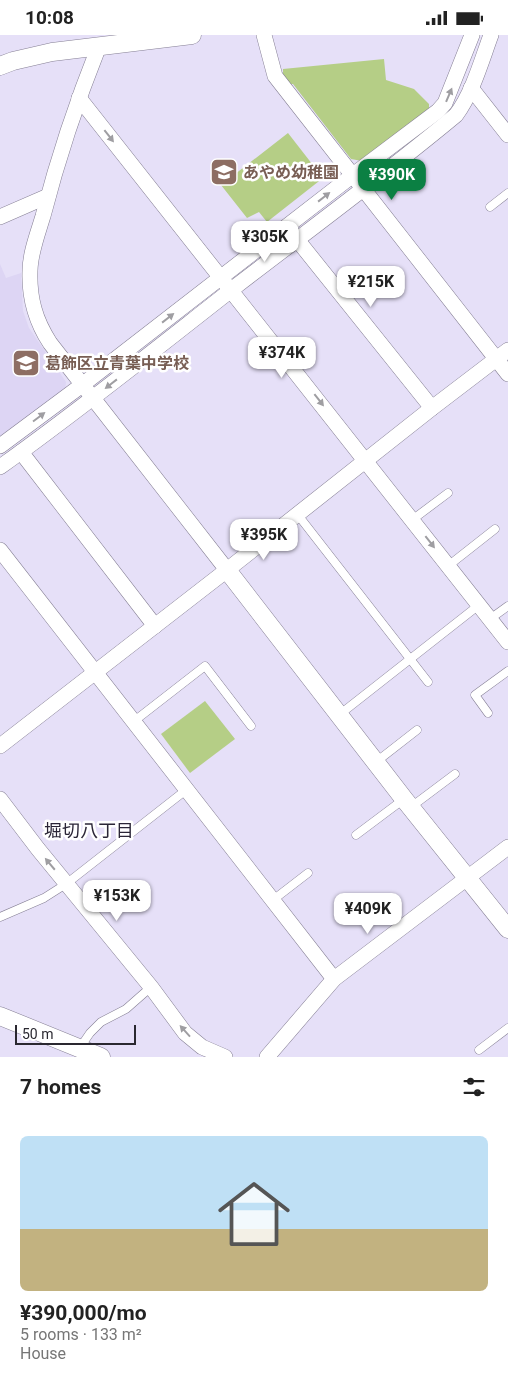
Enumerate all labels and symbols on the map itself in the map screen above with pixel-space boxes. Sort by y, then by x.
one-way arrow [445,88,453,102]
one-way arrow [104,129,115,142]
school or university icon: あやめ幼稚園 [209,157,239,187]
pin: ¥390K [357,159,427,201]
place label: あやめ幼稚園 [243,163,339,182]
one-way arrow [317,192,330,203]
pin: ¥305K [230,221,300,263]
pin: ¥215K [336,265,406,308]
one-way arrow [161,313,174,324]
pin: ¥374K [247,337,317,379]
school or university icon: 葛飾区立青葉中学校 [11,348,41,378]
place label: 葛飾区立青葉中学校 [45,354,189,373]
one-way arrow [105,378,118,389]
one-way arrow [313,394,324,407]
one-way arrow [32,412,46,422]
pin: ¥395K [229,519,299,561]
one-way arrow [424,535,435,548]
district label: 堀切八丁目 [44,820,134,841]
one-way arrow [45,858,56,870]
pin: ¥153K [82,879,152,922]
pin: ¥409K [333,893,403,935]
scale bar [15,1022,136,1045]
one-way arrow [179,1026,191,1038]

